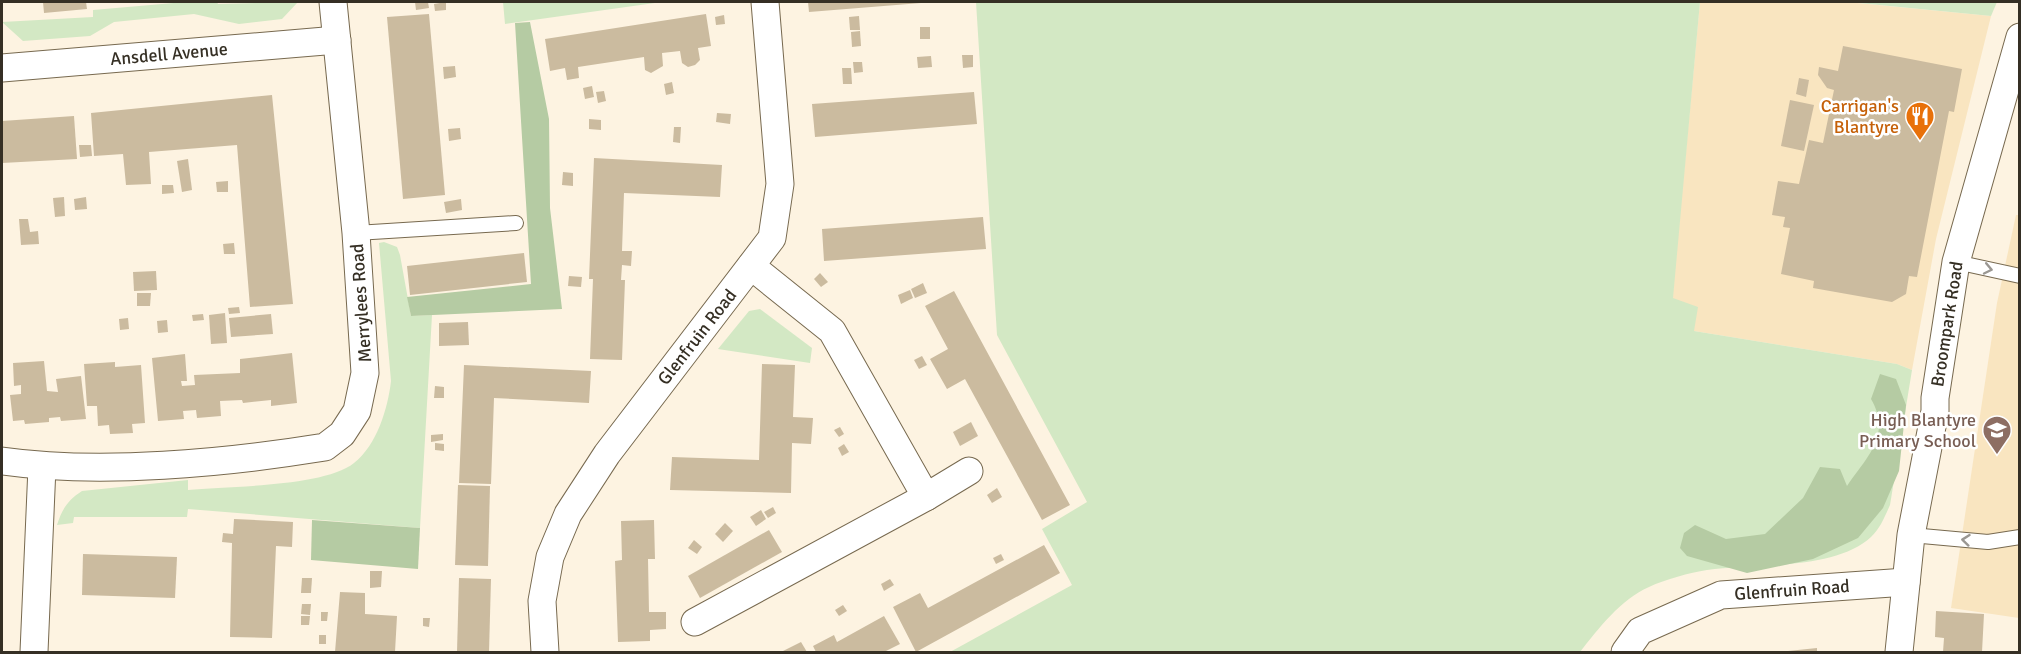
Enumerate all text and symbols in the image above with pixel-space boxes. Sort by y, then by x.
street label: Ansdell Avenue [109,38,229,70]
place label: Carrigan's Blantyre [1821,95,1899,138]
restaurant icon: Carrigan's Blantyre [1904,100,1936,142]
street label: Merrylees Road [346,243,376,363]
street label: Broompark Road [1926,260,1968,388]
one-way arrow [1982,262,1992,275]
street label: Glenfruin Road [653,285,741,389]
place label: High Blantyre Primary School [1859,409,1976,452]
school or university icon: High Blantyre Primary School [1981,414,2013,456]
one-way arrow [1961,534,1970,547]
street label: Glenfruin Road [1734,575,1850,605]

